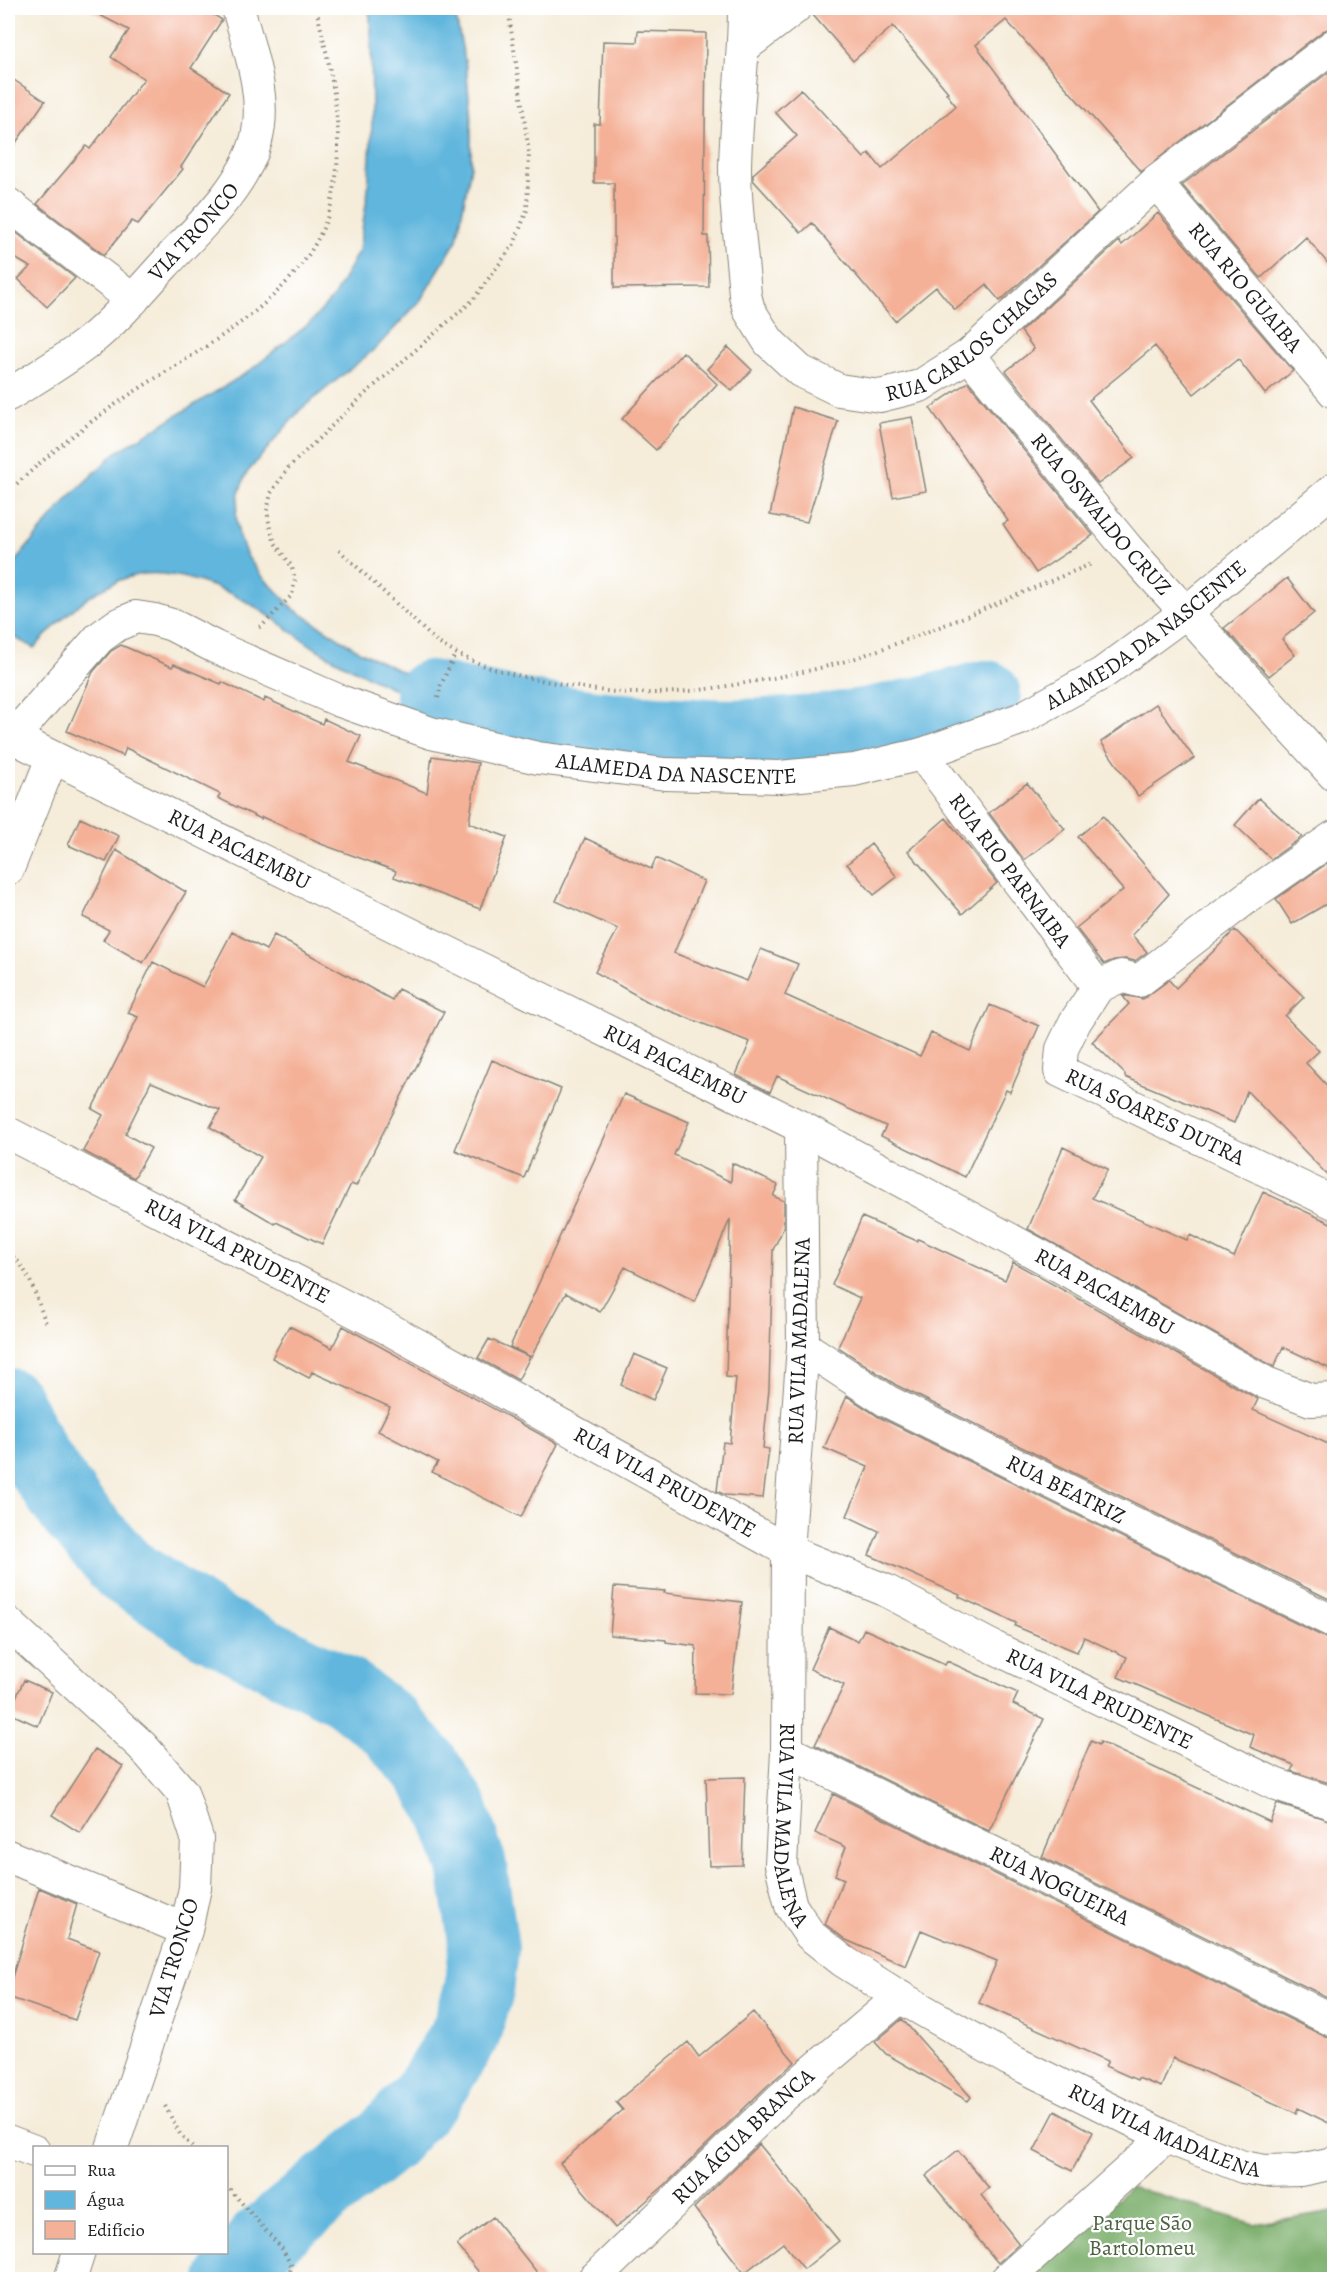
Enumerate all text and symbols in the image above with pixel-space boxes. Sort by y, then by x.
street label: VIA TRONCO [141,176,246,288]
street label: RUA RIO GUAIBA [1181,216,1310,360]
street label: RUA CARLOS CHAGAS [882,265,1065,409]
street label: RUA OSWALDO CRUZ [1024,427,1178,602]
street label: ALAMEDA DA NASCENTE [1039,553,1253,718]
street label: ALAMEDA DA NASCENTE [553,745,798,792]
street label: RUA RIO PARNAIBA [942,787,1079,955]
street label: RUA PACAEMBU [163,801,316,897]
street label: RUA PACAEMBU [599,1017,751,1113]
street label: RUA SOARES DUTRA [1060,1061,1251,1173]
street label: RUA VILA PRUDENTE [140,1191,335,1311]
street label: RUA VILA MADALENA [780,1236,818,1445]
street label: RUA PACAEMBU [1030,1241,1180,1343]
street label: RUA VILA PRUDENTE [568,1420,761,1545]
street label: RUA BEATRIZ [1001,1447,1131,1532]
street label: RUA VILA PRUDENTE [1001,1640,1198,1757]
street label: RUA VILA MADALENA [766,1723,817,1934]
street label: RUA NOGUEIRA [984,1838,1136,1933]
street label: VIA TRONCO [141,1895,206,2022]
street label: RUA ÁGUA BRANCA [665,2060,822,2211]
street label: RUA VILA MADALENA [1063,2076,1264,2185]
legend [33,2146,228,2254]
text: Rua [87,2158,116,2182]
text: Água [86,2188,125,2212]
park label: Parque São Bartolomeu [1089,2208,1195,2263]
text: Edifício [87,2218,145,2242]

